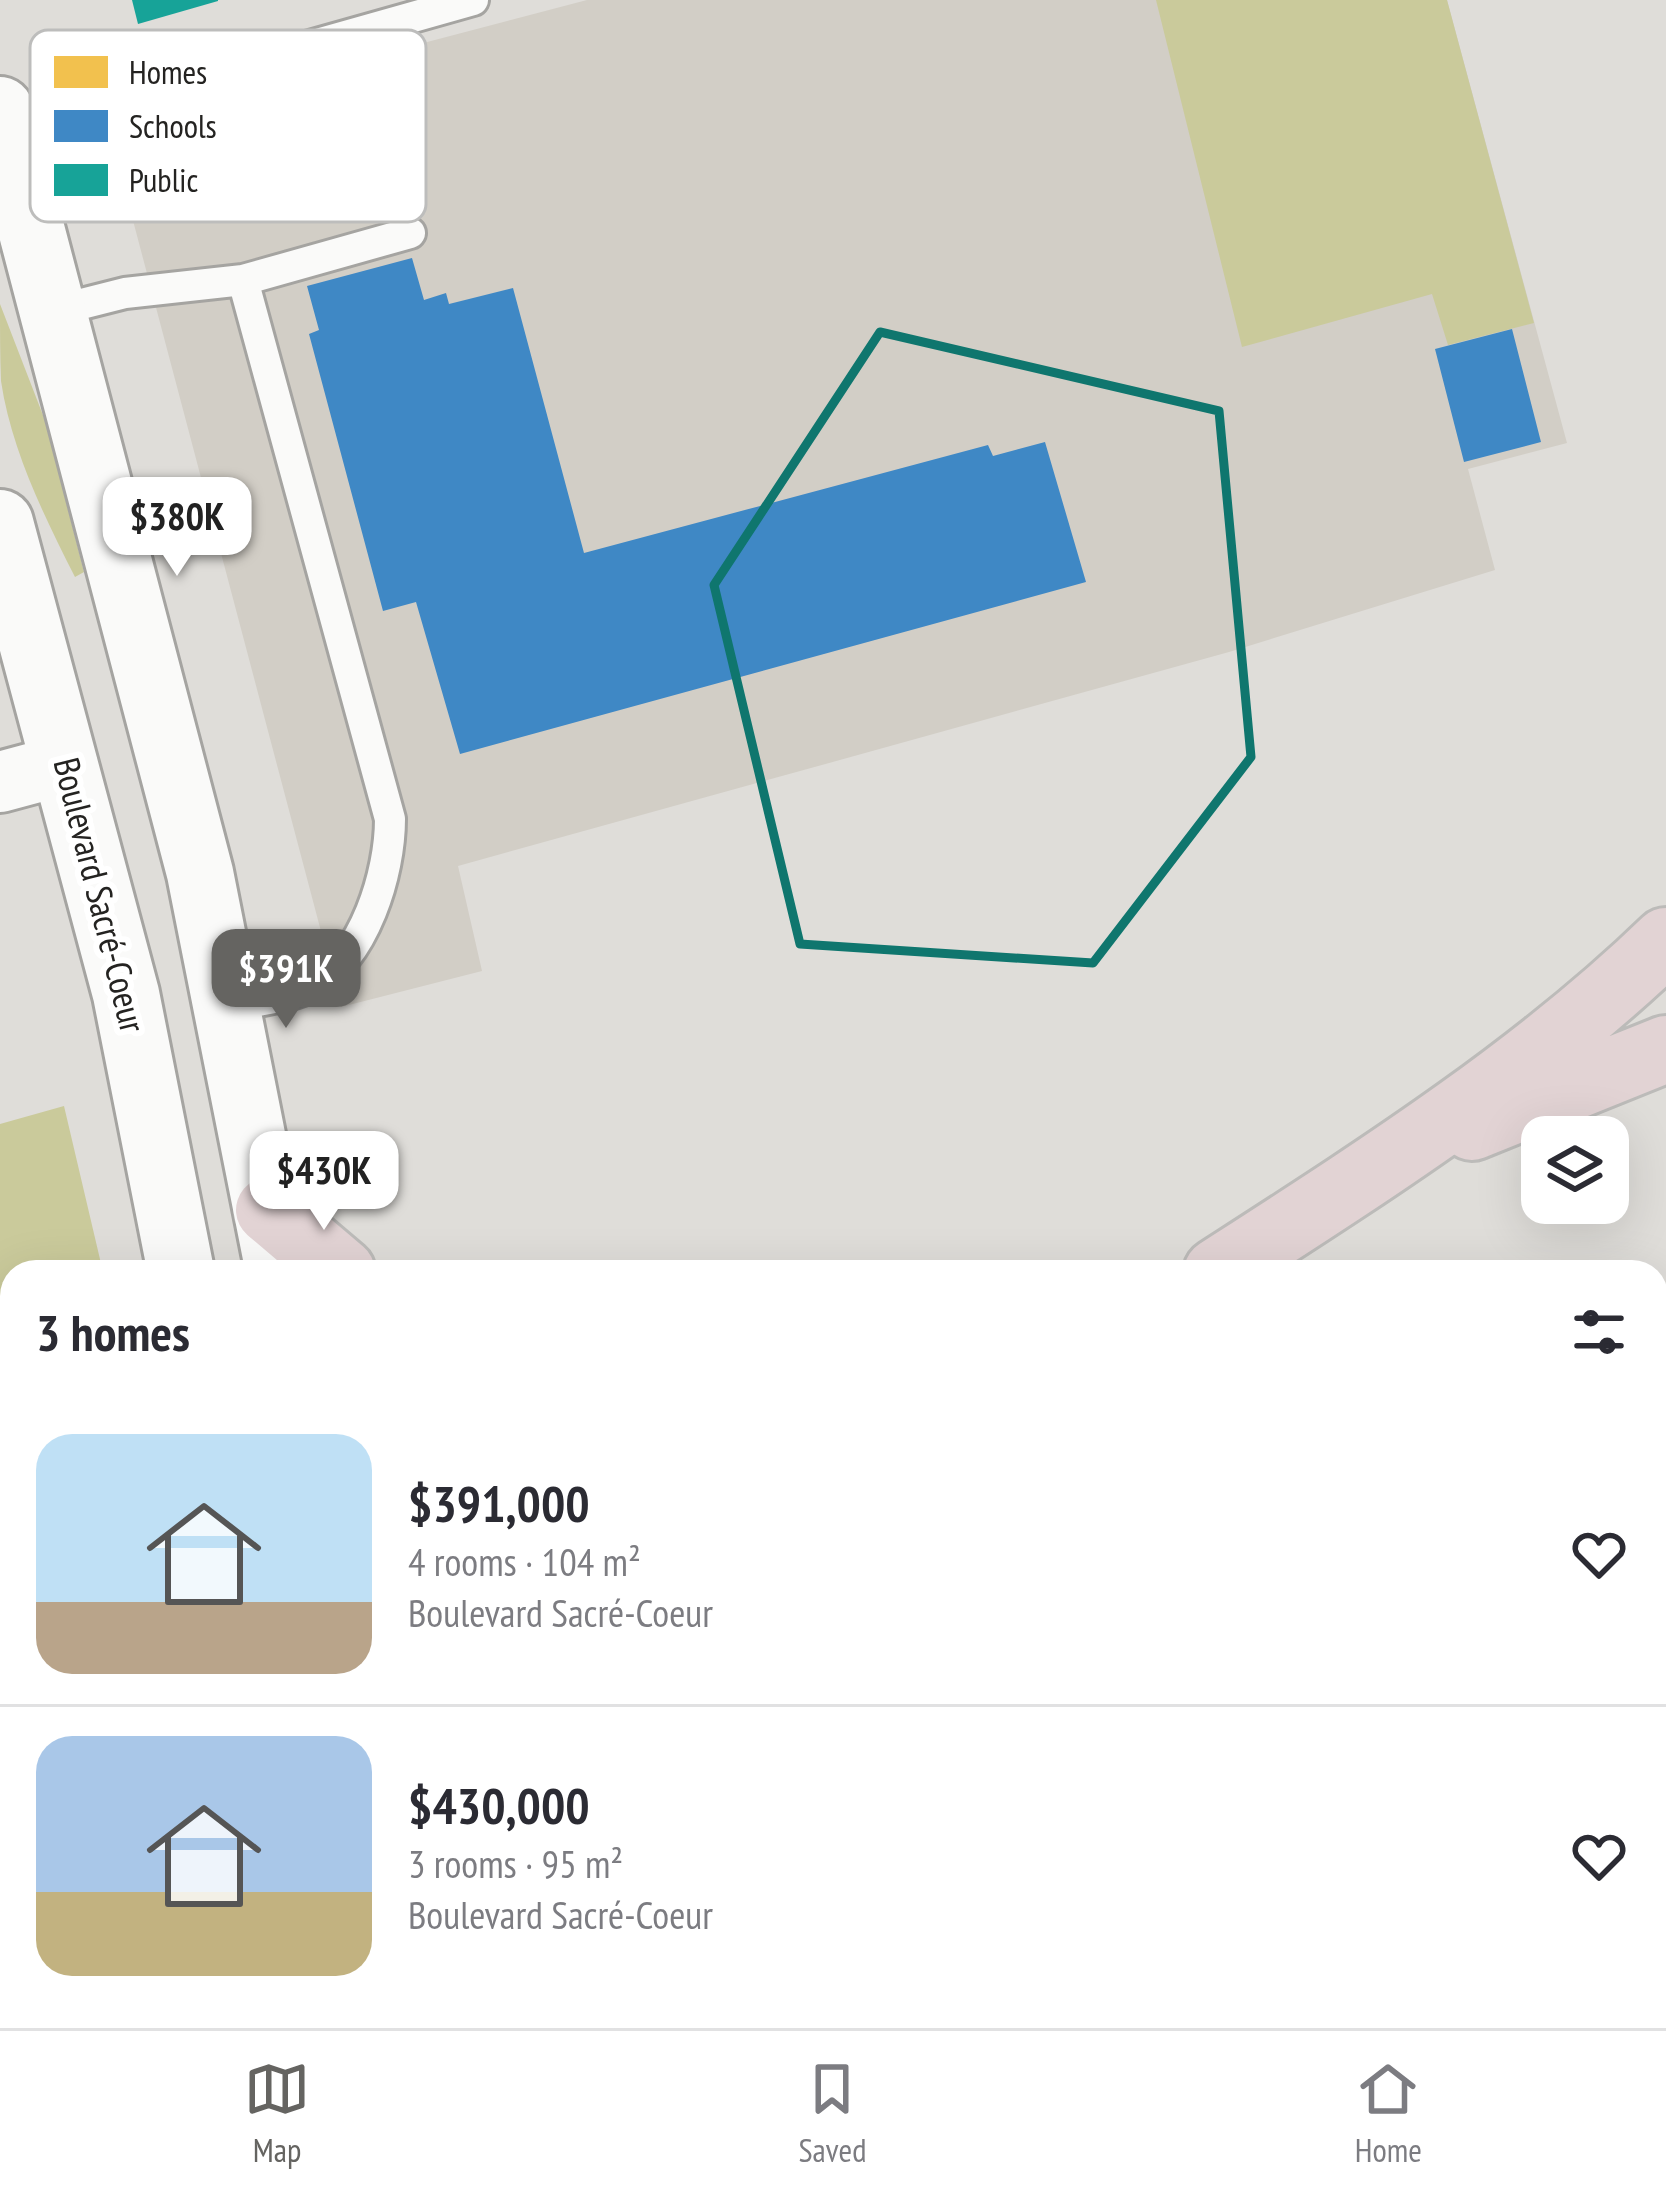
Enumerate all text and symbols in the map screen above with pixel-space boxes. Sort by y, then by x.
legend [30,30,426,222]
text: Homes [129,50,207,93]
text: Schools [129,104,217,147]
text: Public [129,158,198,201]
pin: $380K [93,477,261,579]
text: $380K [130,490,224,541]
street label: Boulevard Sacré-Coeur [44,753,157,1037]
pin: $391K [202,929,370,1031]
text: $391K [239,942,333,993]
map controls [1521,1116,1629,1224]
button: layers [1521,1116,1629,1224]
pin: $430K [240,1131,408,1233]
text: $430K [277,1144,371,1195]
text: 3 homes [36,1299,190,1365]
icon: filters [1566,1299,1632,1365]
text: $391,000 [408,1470,590,1536]
icon: home [132,1482,276,1626]
icon: heart [1566,1521,1632,1587]
text: 4 rooms · 104 m² [408,1536,641,1587]
text: Boulevard Sacré-Coeur [408,1587,713,1638]
text: $430,000 [408,1772,590,1838]
icon: home [132,1784,276,1928]
icon: heart [1566,1823,1632,1889]
text: 3 rooms · 95 m² [408,1838,623,1889]
text: Boulevard Sacré-Coeur [408,1889,713,1940]
tab: Map [244,2056,310,2171]
tab: Saved [798,2056,866,2171]
tab: Home [1355,2056,1422,2171]

